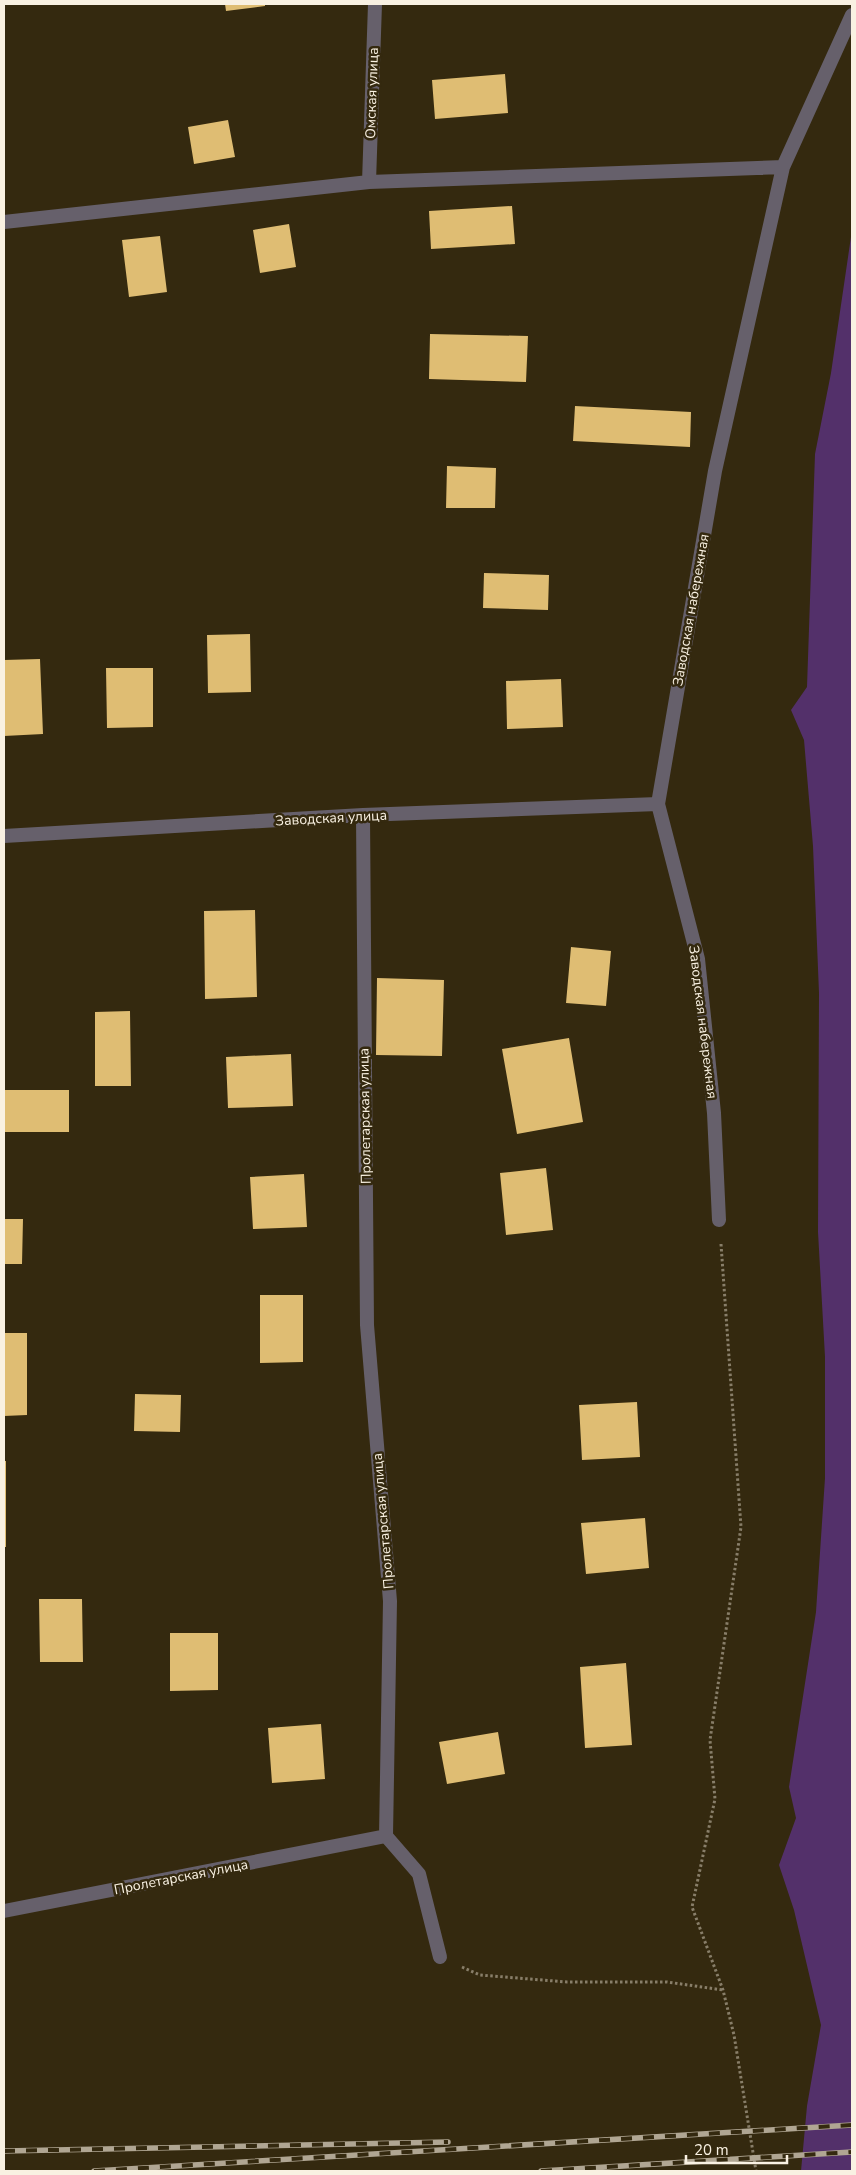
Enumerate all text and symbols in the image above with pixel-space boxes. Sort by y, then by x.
street label: Омская улица [361,47,383,139]
street label: Заводская набережная [668,532,714,688]
street label: Заводская улица [275,806,387,830]
street label: Заводская набережная [684,944,722,1100]
street label: Пролетарская улица [354,1048,376,1184]
street label: Пролетарская улица [368,1452,398,1590]
street label: Пролетарская улица [112,1855,250,1899]
scale bar [686,2132,787,2164]
text: 20 m [694,2140,729,2160]

